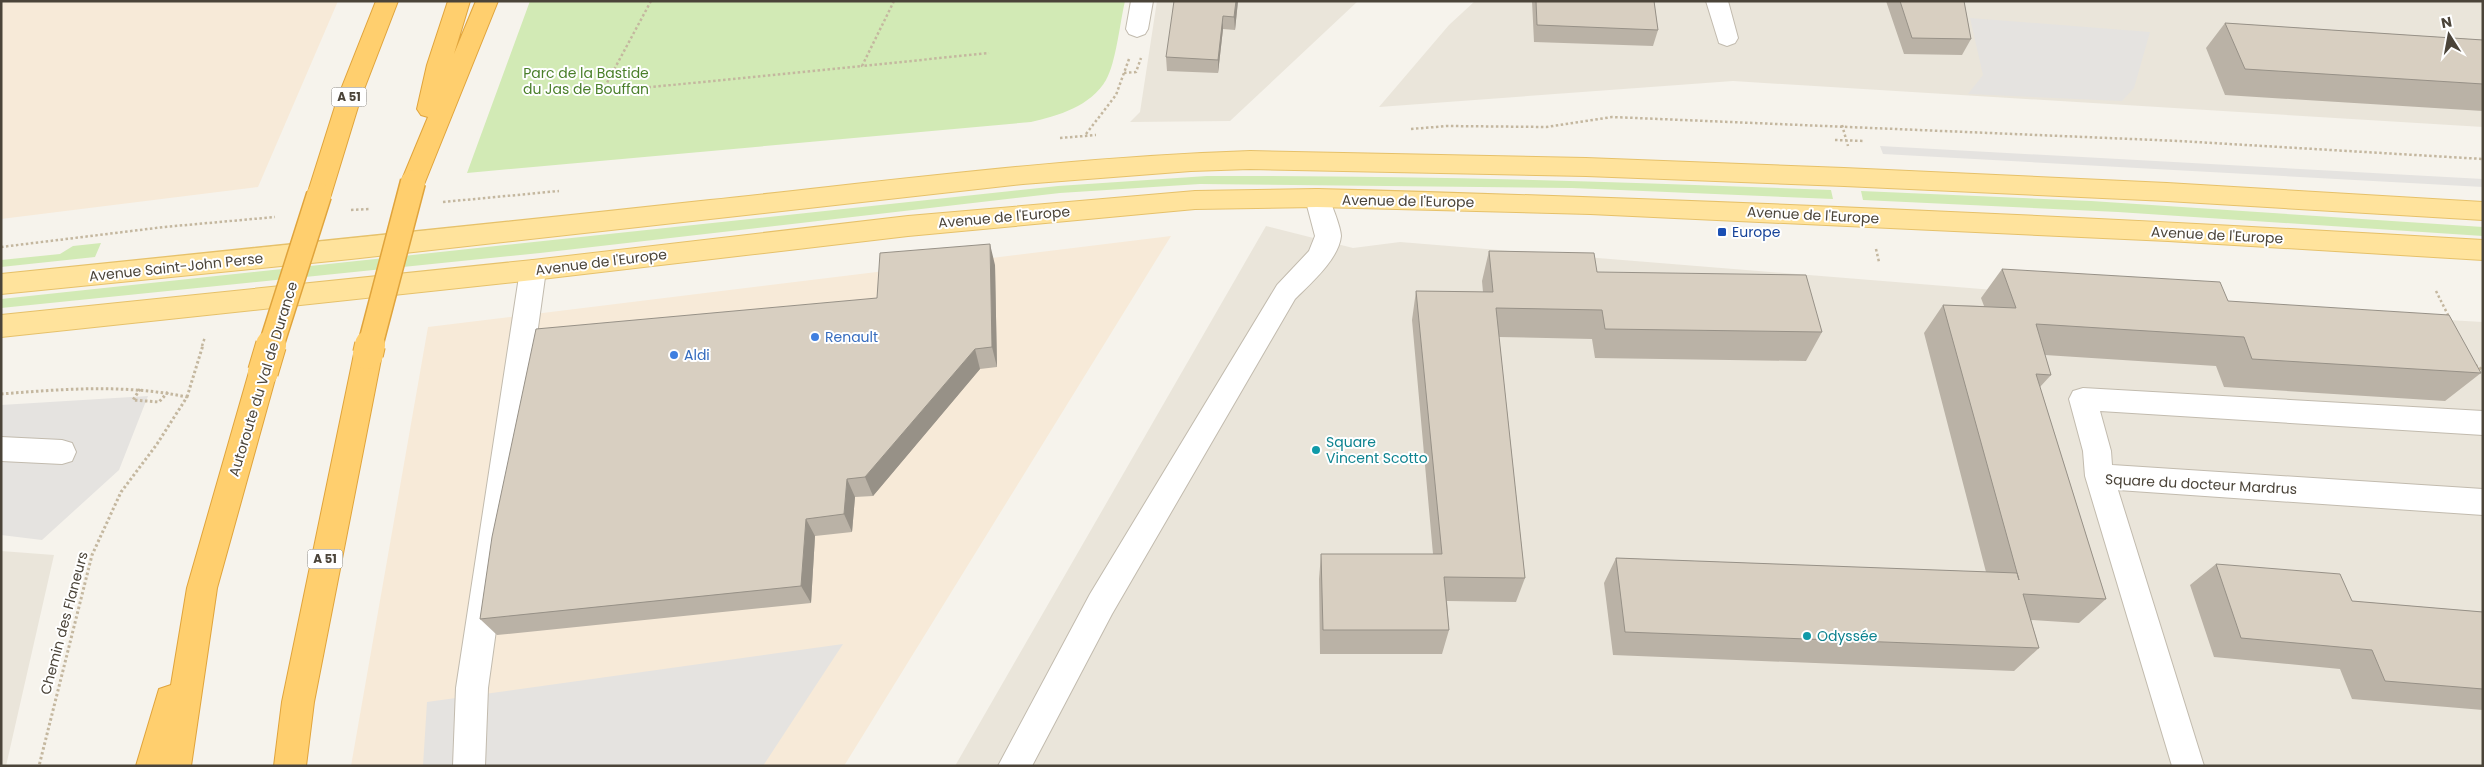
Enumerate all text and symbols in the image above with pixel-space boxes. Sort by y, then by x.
north arrow [2424,10,2474,60]
text: N [2439,11,2454,33]
park label: Parc de la Bastide du Jas de Bouffan [523,63,649,99]
road number: A 51 [332,88,366,106]
street label: Avenue de l'Europe [1342,190,1475,212]
street label: Avenue de l'Europe [937,201,1071,233]
street label: Avenue de l'Europe [1746,202,1880,228]
place label: Europe [1732,222,1781,242]
street label: Avenue de l'Europe [2150,222,2284,248]
marker: Europe [1716,226,1728,238]
street label: Avenue de l'Europe [534,244,668,280]
street label: Avenue Saint-John Perse [88,248,264,286]
street label: Autoroute du Val de Durance [224,279,302,479]
place label: Renault [825,327,878,347]
marker: Renault [809,331,821,343]
place label: Aldi [684,345,710,365]
marker: Aldi [668,349,680,361]
place label: Square Vincent Scotto [1326,432,1428,468]
marker: Square Vincent Scotto [1310,444,1322,456]
street label: Square du docteur Mardrus [2104,469,2298,499]
street label: Chemin des Flaneurs [35,549,93,697]
road number: A 51 [308,550,342,568]
place label: Odyssée [1817,626,1878,646]
marker: Odyssée [1801,630,1813,642]

